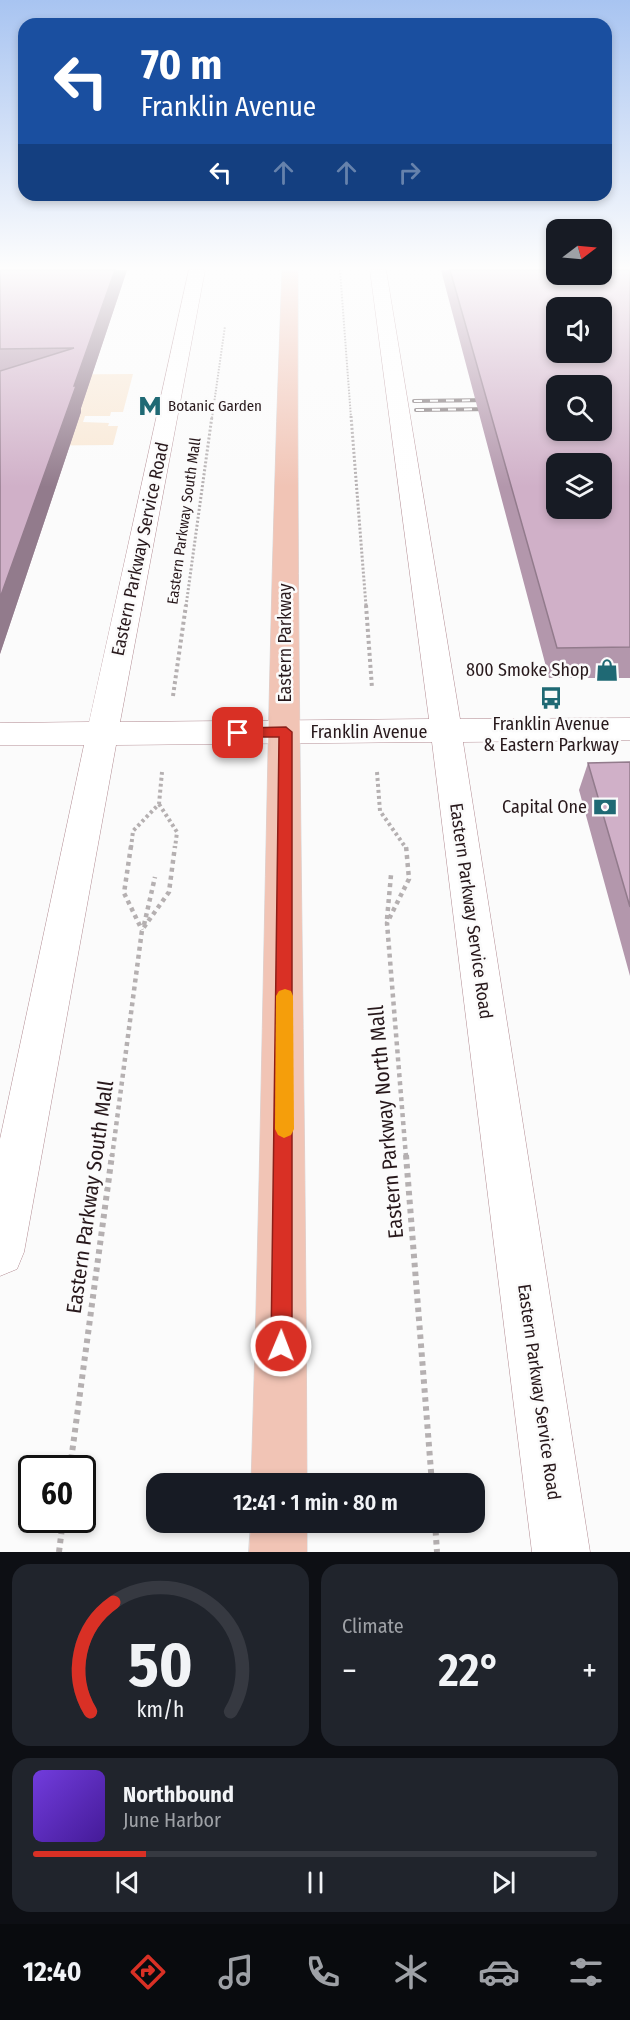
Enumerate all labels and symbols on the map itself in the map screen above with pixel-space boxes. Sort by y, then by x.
north arrow [546,219,612,285]
metro station icon: Botanic Garden [137,393,163,419]
place label: Botanic Garden [168,397,262,415]
street label: Eastern Parkway South Mall [163,436,205,606]
street label: Eastern Parkway Service Road [107,440,173,658]
street label: Eastern Parkway [274,583,296,703]
shop icon: 800 Smoke Shop [594,657,620,683]
place label: 800 Smoke Shop [466,659,589,681]
bus stop icon: Franklin Avenue & Eastern Parkway [538,685,564,711]
pin [212,707,263,758]
place label: Franklin Avenue & Eastern Parkway [483,713,619,756]
street label: Franklin Avenue [311,721,427,743]
bank icon: Capital One [592,794,618,820]
place label: Capital One [502,796,587,818]
street label: Eastern Parkway Service Road [445,802,497,1020]
street label: Eastern Parkway North Mall [363,1004,409,1240]
street label: Eastern Parkway South Mall [61,1078,119,1315]
street label: Eastern Parkway Service Road [513,1283,565,1501]
position arrow [249,1314,313,1378]
speed limit sign: 60 [18,1455,96,1533]

